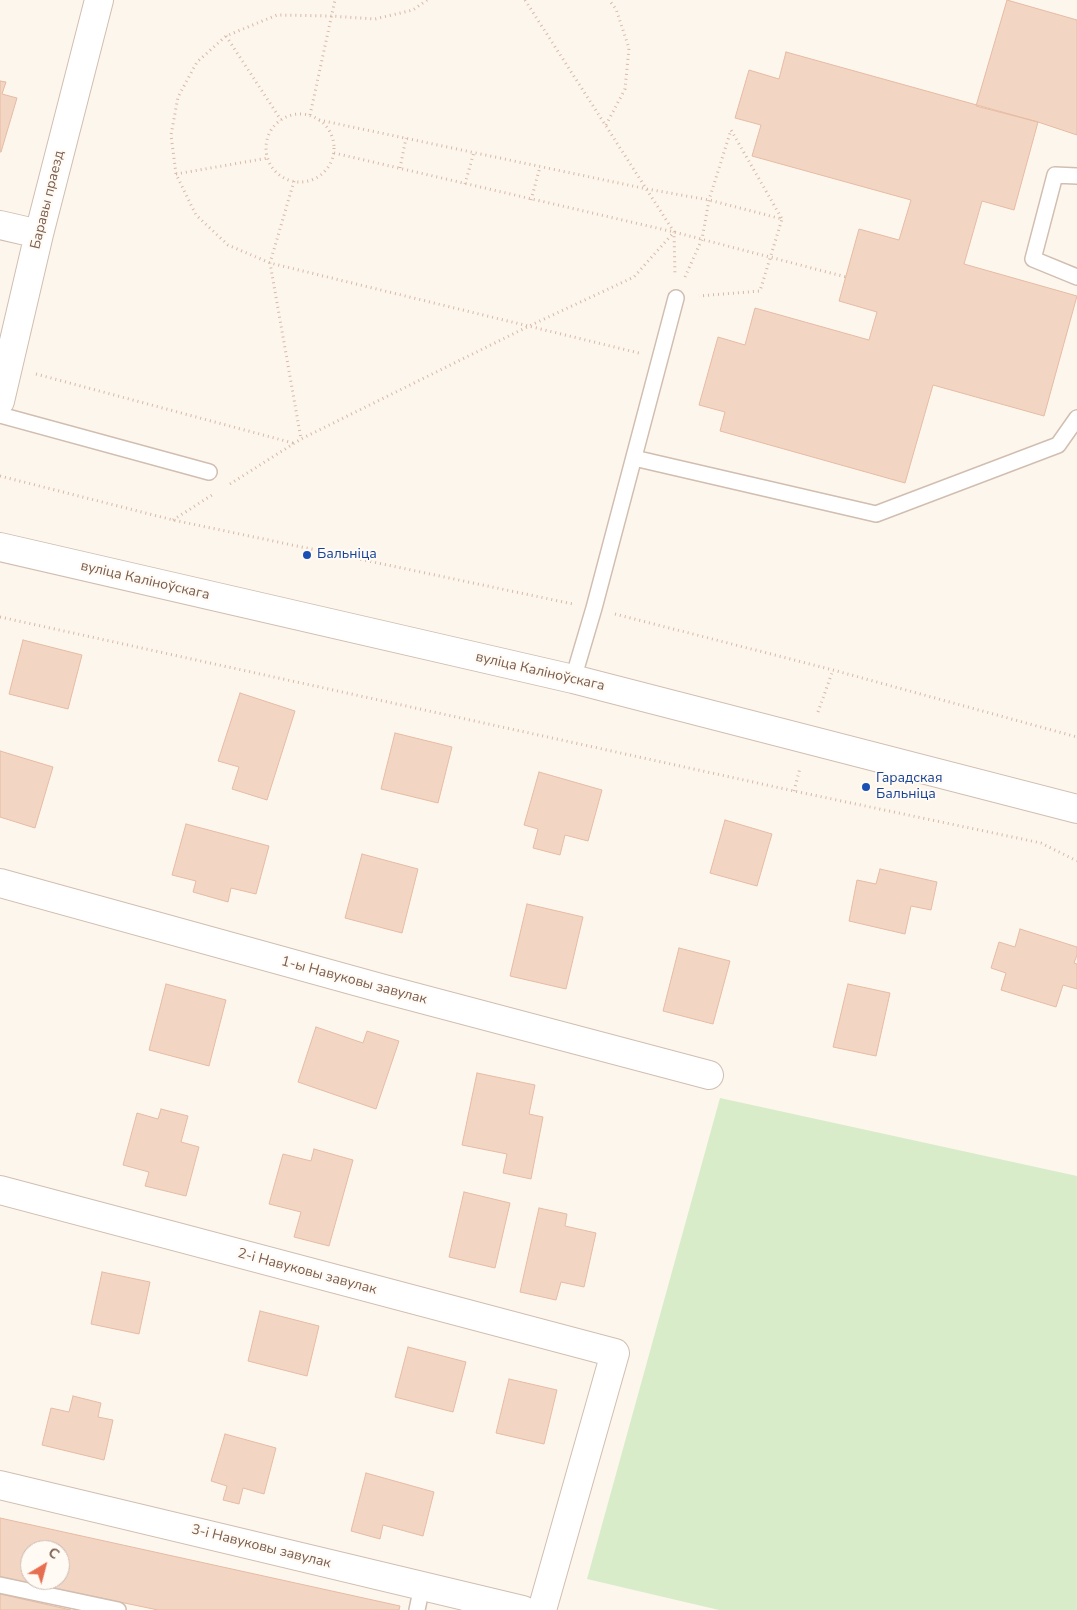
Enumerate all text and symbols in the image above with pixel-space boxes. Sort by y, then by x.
street label: Баравы праезд [28,149,68,251]
place label: Бальніца [317,547,377,563]
marker: Бальніца [301,549,313,561]
street label: вуліца Каліноўскага [79,558,211,604]
street label: вуліца Каліноўскага [474,649,606,695]
place label: Гарадская Бальніца [876,771,942,804]
marker: Гарадская Бальніца [860,781,872,793]
street label: 1-ы Навуковы завулак [279,953,429,1009]
street label: 2-і Навуковы завулак [236,1245,378,1299]
street label: 3-і Навуковы завулак [189,1522,333,1572]
north arrow [20,1540,70,1590]
text: С [44,1543,63,1564]

